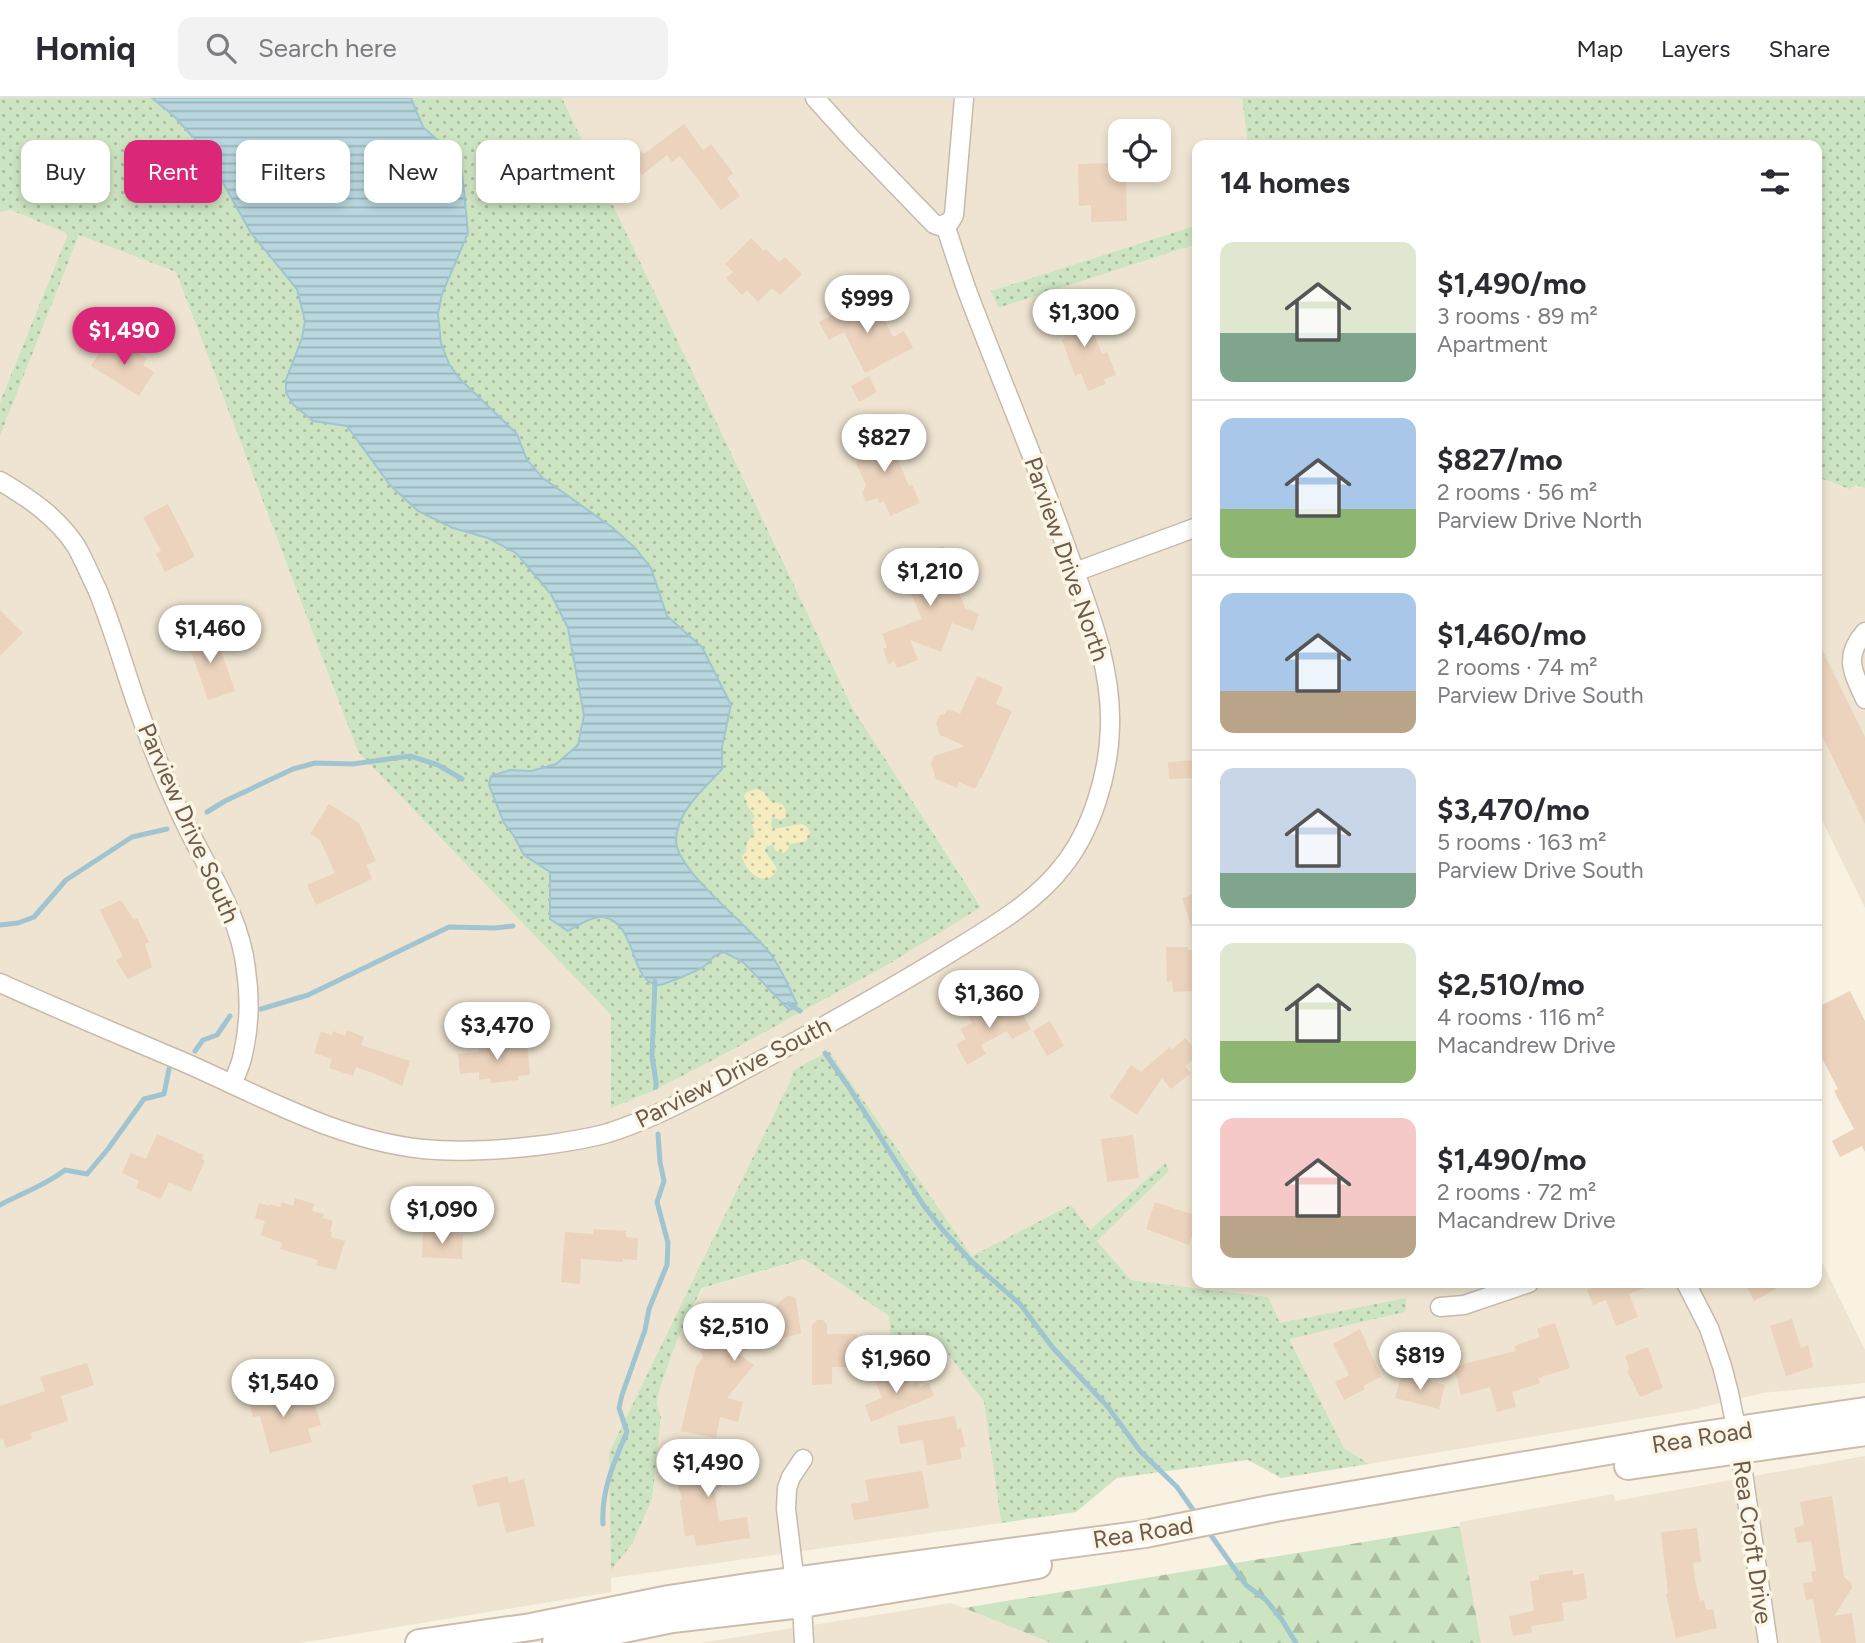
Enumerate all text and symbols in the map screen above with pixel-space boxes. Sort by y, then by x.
search box [178,17,668,80]
text: Homiq [35,29,136,68]
icon: search [202,29,240,67]
text: Search here [258,32,397,64]
text: Map [1576,34,1623,63]
text: Layers [1661,34,1730,63]
text: Share [1768,34,1830,63]
map controls [1108,119,1171,182]
button: locate [1108,119,1171,182]
chip: Buy [21,140,110,203]
chip: Rent [124,140,222,203]
chip: Filters [236,140,350,203]
chip: New [364,140,462,203]
chip: Apartment [476,140,640,203]
icon: filters [1756,163,1794,201]
text: 14 homes [1220,164,1350,201]
text: $1,490/mo [1437,265,1586,302]
icon: home [1276,270,1360,354]
pin: $999 [826,275,908,335]
text: $999 [841,284,893,312]
pin: $1,300 [1027,289,1141,349]
text: $1,300 [1049,298,1119,326]
text: 3 rooms · 89 m² [1437,302,1598,330]
pin: $1,490 [67,308,181,367]
text: $1,490 [88,316,160,344]
text: Apartment [1437,330,1548,358]
pin: $827 [843,414,925,474]
text: $827 [858,423,910,451]
text: $827/mo [1437,441,1563,478]
icon: home [1276,446,1360,530]
street label: Parview Drive North [1018,453,1116,665]
text: 2 rooms · 56 m² [1437,478,1597,506]
text: Parview Drive North [1437,506,1642,534]
pin: $1,210 [873,548,987,608]
text: $1,210 [897,557,963,585]
pin: $1,460 [153,606,267,665]
text: $1,460 [174,614,246,642]
text: $1,460/mo [1437,616,1586,653]
icon: home [1276,621,1360,705]
text: 2 rooms · 74 m² [1437,653,1598,681]
text: Parview Drive South [1437,681,1644,709]
street label: Parview Drive South [132,719,246,927]
text: $3,470/mo [1437,791,1590,828]
icon: home [1276,796,1360,880]
text: 5 rooms · 163 m² [1437,828,1606,856]
text: Parview Drive South [1437,856,1644,884]
text: $2,510/mo [1437,966,1585,1003]
pin: $1,360 [932,970,1046,1030]
icon: home [1276,971,1360,1055]
text: $1,360 [954,979,1024,1007]
pin: $3,470 [440,1002,554,1062]
text: 4 rooms · 116 m² [1437,1003,1605,1031]
street label: Parview Drive South [630,1010,836,1134]
text: $3,470 [460,1011,534,1039]
text: Macandrew Drive [1437,1031,1616,1059]
text: $1,490/mo [1437,1141,1586,1178]
icon: home [1276,1146,1360,1230]
text: 2 rooms · 72 m² [1437,1178,1596,1206]
pin: $1,090 [385,1186,499,1246]
text: $1,090 [406,1195,478,1223]
text: Macandrew Drive [1437,1206,1616,1234]
pin: $2,510 [677,1304,791,1363]
text: $2,510 [699,1312,769,1340]
pin: $819 [1379,1332,1461,1392]
pin: $1,960 [839,1336,953,1395]
text: $819 [1395,1341,1445,1369]
text: $1,960 [861,1344,931,1372]
pin: $1,540 [226,1360,340,1419]
text: $1,540 [247,1368,319,1396]
street label: Rea Road [1650,1415,1754,1459]
pin: $1,490 [651,1440,765,1499]
text: $1,490 [672,1448,744,1476]
street label: Rea Croft Drive [1727,1458,1779,1626]
street label: Rea Road [1091,1510,1195,1554]

